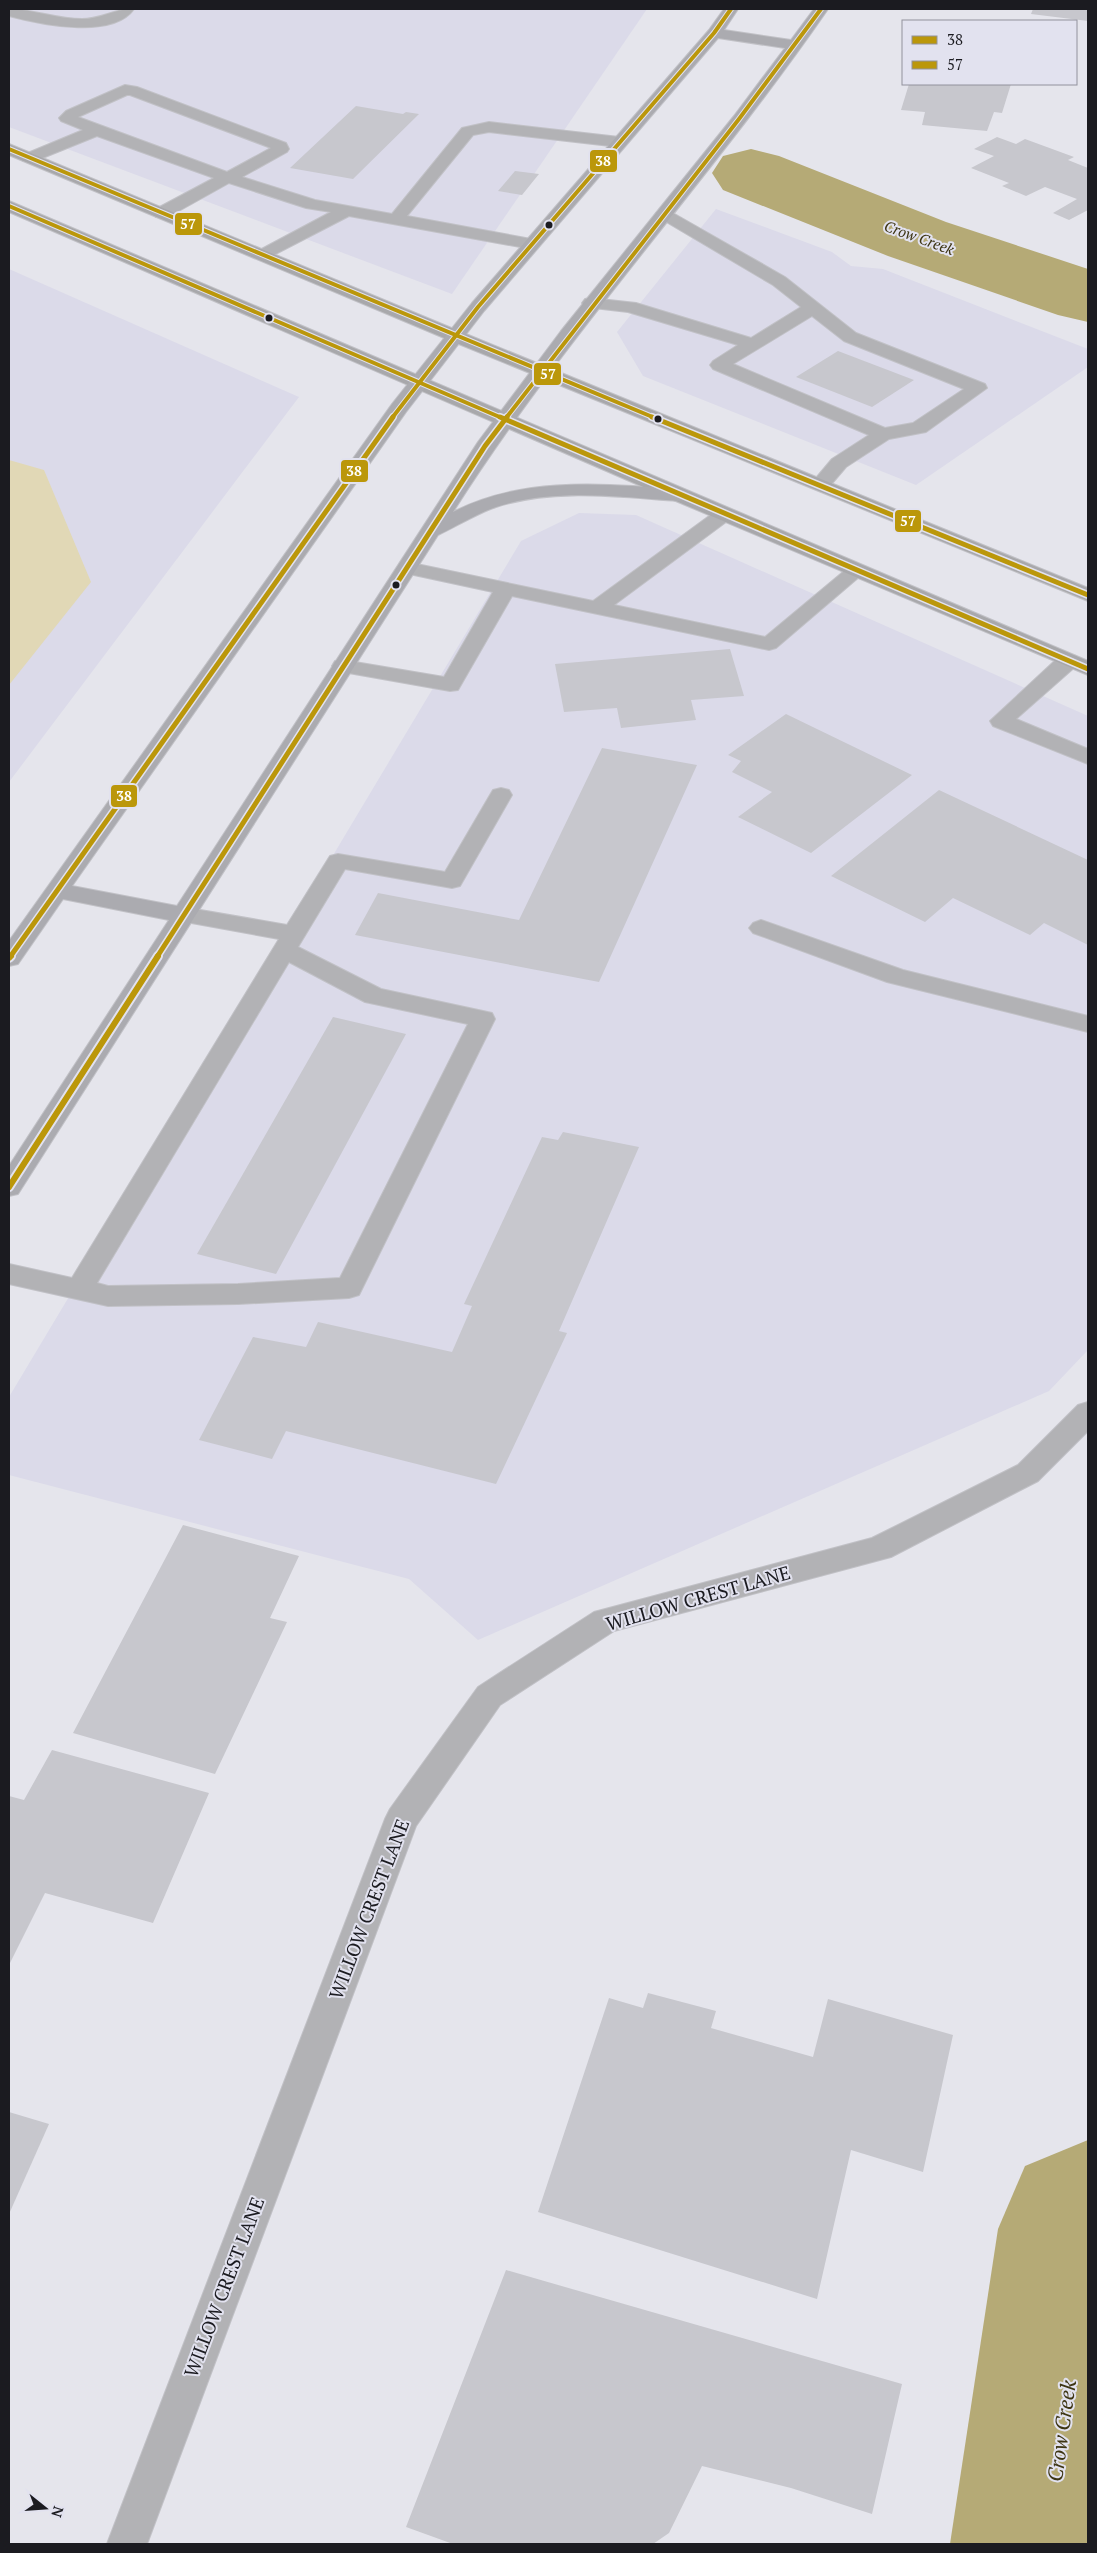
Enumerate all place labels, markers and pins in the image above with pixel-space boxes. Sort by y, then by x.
unlabelled marker [544,220,554,230]
unlabelled marker [264,313,274,323]
unlabelled marker [653,414,663,424]
unlabelled marker [391,580,401,590]

